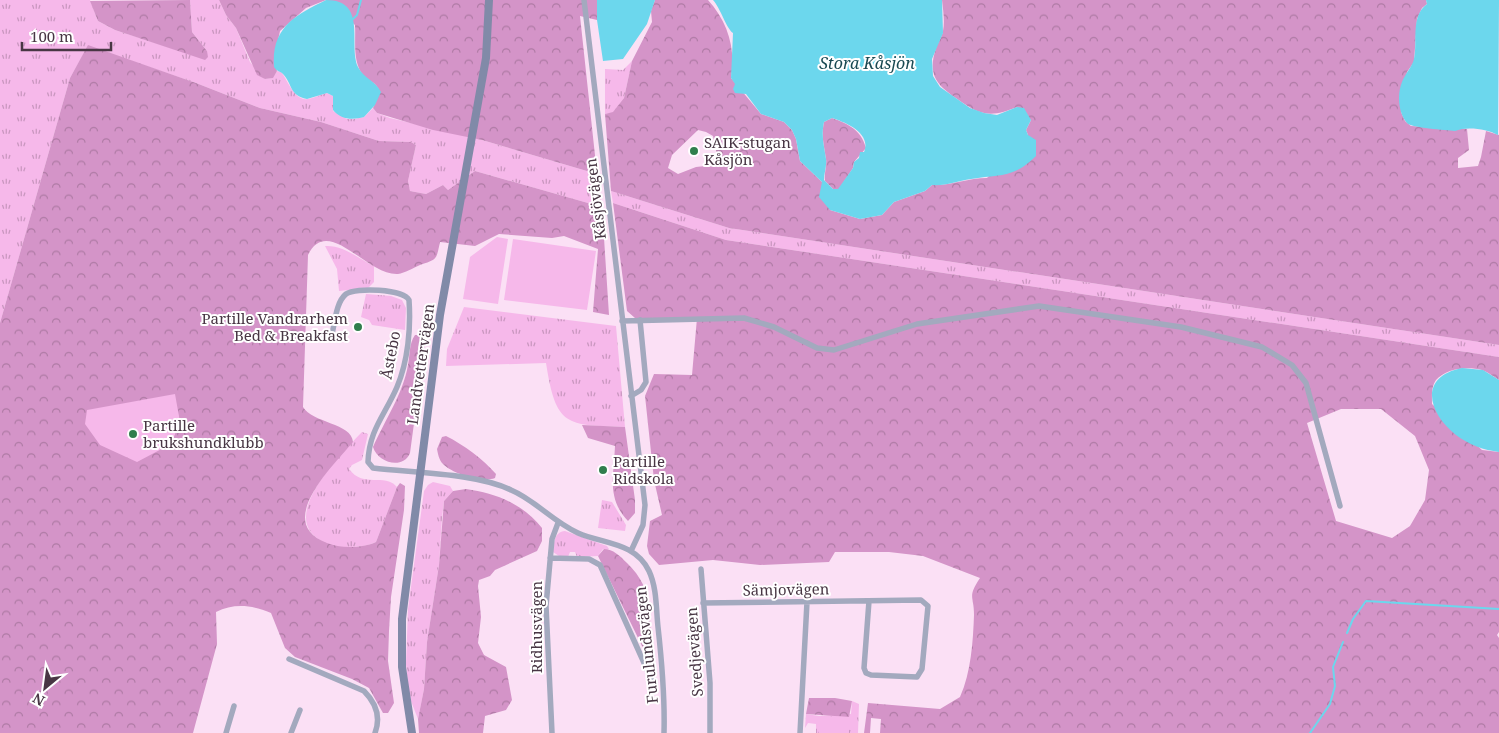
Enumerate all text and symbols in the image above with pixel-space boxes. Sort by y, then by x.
scale bar [22,20,111,52]
text: 100 m [30,26,73,46]
water label: Stora Kåsjön [819,52,915,74]
place label: SAIK-stugan Kåsjön [704,132,791,169]
marker: SAIK-stugan Kåsjön [688,145,700,157]
street label: Kåsjövägen [580,157,610,241]
street label: Landvettervägen [402,302,438,426]
place label: Partille Vandrarhem Bed & Breakfast [202,308,348,345]
marker: Partille Vandrarhem Bed & Breakfast [352,321,364,333]
street label: Åstebo [376,329,404,381]
place label: Partille brukshundklubb [143,415,264,452]
marker: Partille brukshundklubb [127,428,139,440]
place label: Partille Ridskola [613,451,674,488]
marker: Partille Ridskola [597,464,609,476]
street label: Sämjovägen [742,578,830,600]
street label: Ridhusvägen [526,580,546,673]
street label: Furulundsvägen [630,585,662,705]
street label: Svedjevägen [681,606,707,697]
north arrow [20,663,70,713]
text: N [29,689,48,711]

